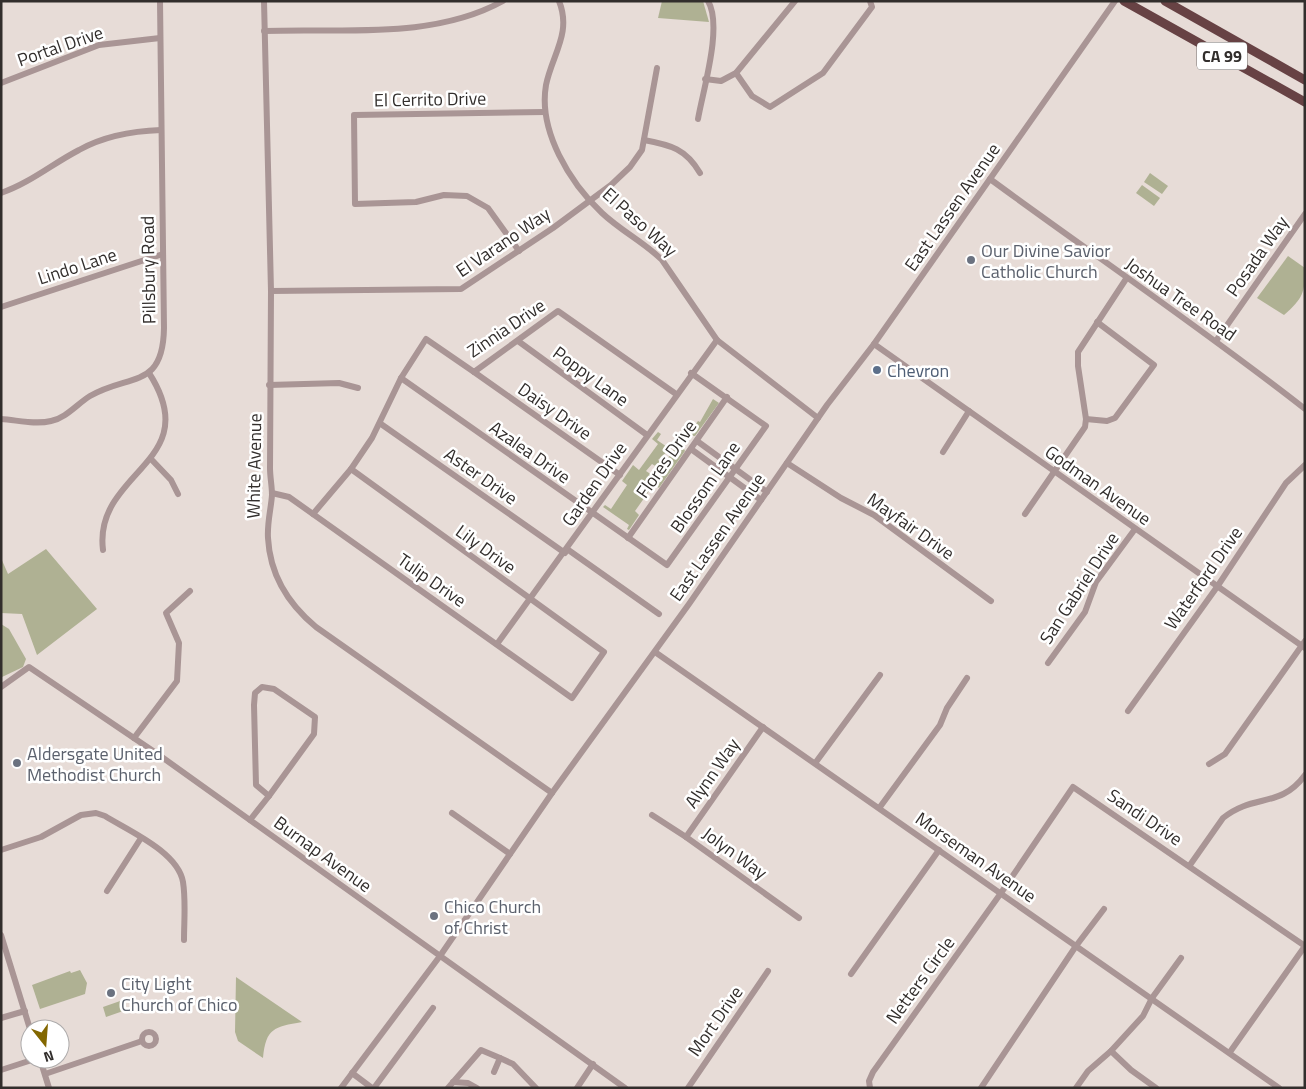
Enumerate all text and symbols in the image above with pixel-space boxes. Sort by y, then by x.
street label: Portal Drive [13,19,107,73]
road number: CA 99 [1197,42,1247,70]
street label: El Cerrito Drive [374,85,486,113]
street label: East Lassen Avenue [898,137,1006,277]
street label: El Paso Way [596,181,684,263]
street label: El Varano Way [450,200,556,284]
street label: Posada Way [1219,210,1295,302]
street label: Pillsbury Road [134,216,162,324]
place label: Our Divine Savior Catholic Church [981,237,1111,285]
street label: Lindo Lane [34,241,120,291]
street label: Joshua Tree Road [1120,251,1242,347]
marker: Our Divine Savior Catholic Church [965,254,977,266]
street label: Zinnia Drive [461,292,551,364]
street label: Poppy Lane [547,339,635,413]
place label: Chevron [887,357,949,384]
marker: Chevron [871,364,883,376]
street label: Daisy Drive [513,376,597,446]
street label: White Avenue [240,413,268,519]
street label: Azalea Drive [484,414,576,490]
street label: Flores Drive [629,414,703,504]
street label: Garden Drive [555,436,633,532]
street label: Blossom Lane [663,436,747,538]
street label: Godman Avenue [1039,438,1157,532]
street label: Aster Drive [439,441,523,511]
street label: East Lassen Avenue [663,467,771,607]
street label: Mayfair Drive [862,486,960,566]
street label: Lily Drive [450,518,522,580]
street label: Waterford Drive [1157,521,1249,635]
street label: San Gabriel Drive [1033,527,1125,649]
street label: Tulip Drive [392,546,472,614]
street label: Alynn Way [678,732,746,814]
place label: Aldersgate United Methodist Church [27,740,163,788]
marker: Aldersgate United Methodist Church [11,757,23,769]
street label: Sandi Drive [1102,782,1188,852]
street label: Morseman Avenue [910,805,1042,909]
street label: Burnap Avenue [268,809,378,899]
street label: Jolyn Way [697,820,773,886]
place label: Chico Church of Christ [444,893,541,941]
marker: Chico Church of Christ [428,910,440,922]
street label: Netters Circle [879,931,961,1029]
place label: City Light Church of Chico [121,970,238,1018]
street label: Mort Drive [681,980,749,1062]
marker: City Light Church of Chico [105,987,117,999]
north arrow [20,1019,70,1069]
text: N [41,1045,57,1068]

